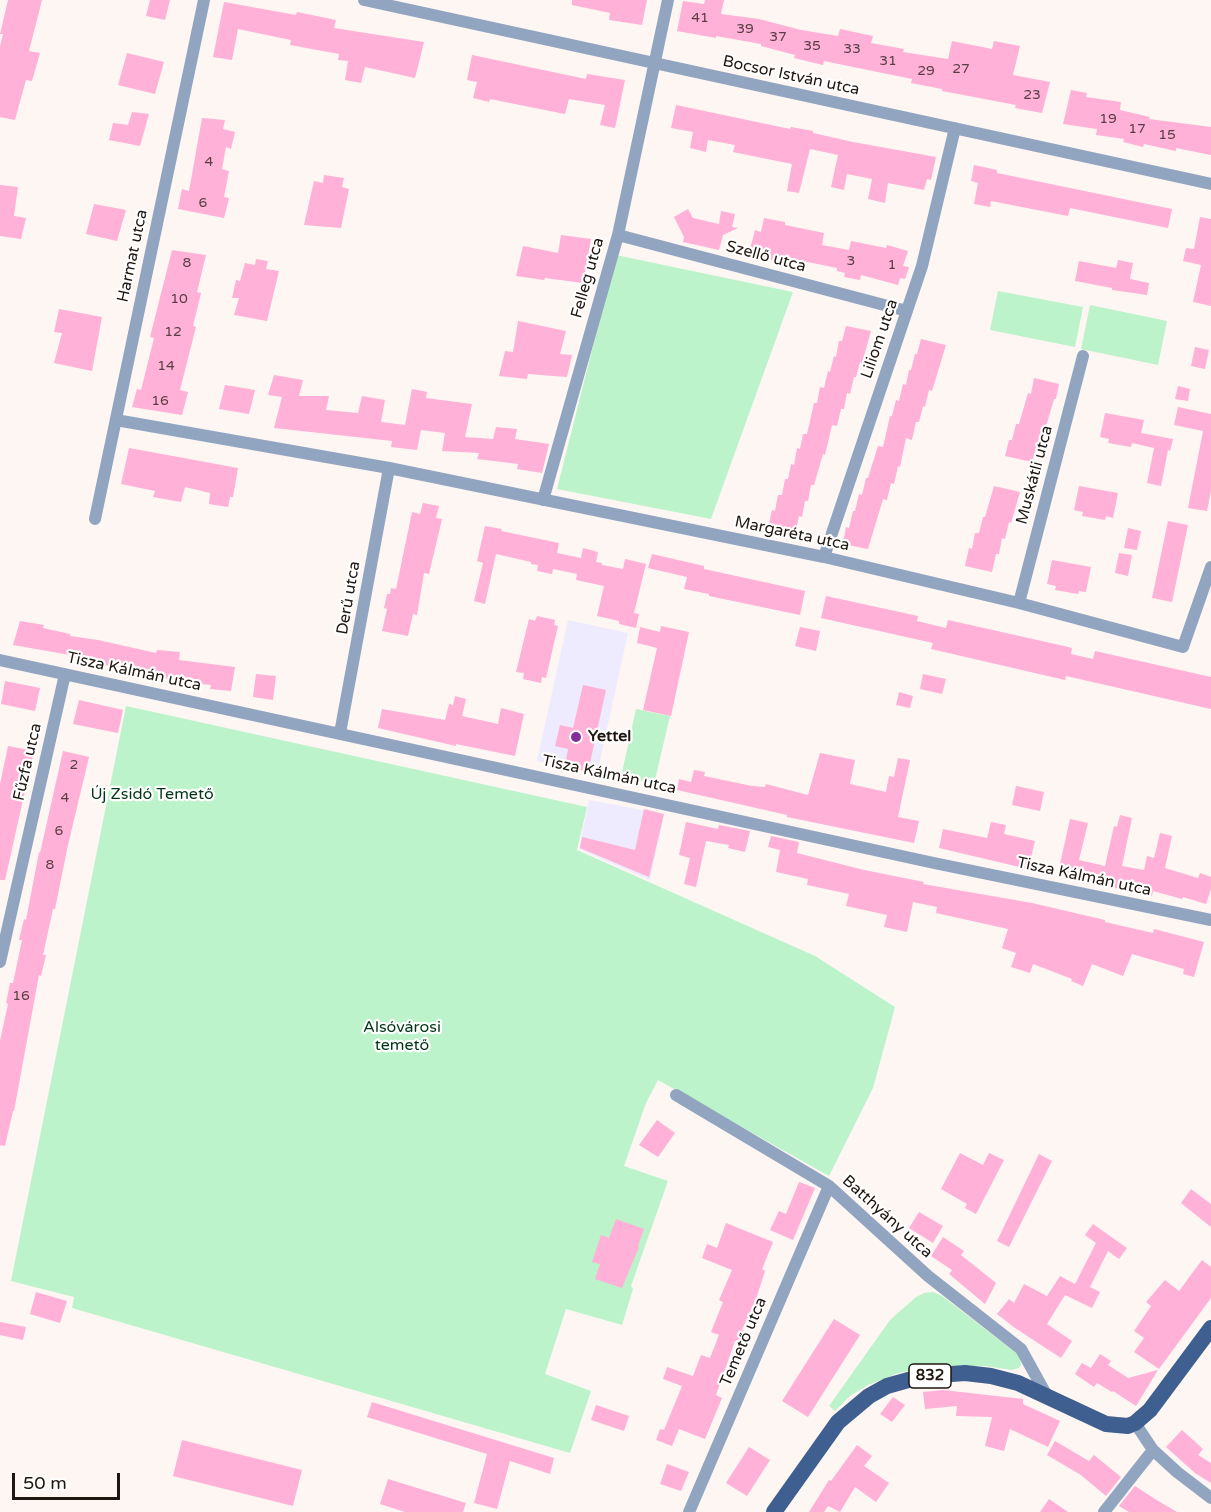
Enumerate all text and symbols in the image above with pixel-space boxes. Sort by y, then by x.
house number: 41 [691,10,709,26]
house number: 39 [736,21,754,37]
house number: 37 [769,29,787,45]
house number: 35 [803,38,821,54]
house number: 33 [843,41,861,57]
street label: Bocsor István utca [721,52,861,100]
house number: 31 [879,53,897,69]
house number: 27 [952,61,970,77]
house number: 29 [917,63,935,79]
house number: 23 [1023,87,1041,103]
house number: 19 [1099,111,1117,127]
house number: 17 [1128,121,1146,137]
house number: 15 [1158,127,1176,143]
house number: 4 [205,154,213,170]
house number: 6 [199,195,207,211]
street label: Harmat utca [114,208,152,304]
street label: Felleg utca [567,236,609,320]
street label: Szellő utca [724,237,808,277]
house number: 3 [847,253,855,269]
house number: 8 [183,255,191,271]
house number: 1 [888,257,896,273]
house number: 10 [170,291,188,307]
street label: Liliom utca [857,297,903,381]
house number: 12 [164,324,182,340]
house number: 14 [157,358,175,374]
house number: 16 [151,393,169,409]
street label: Muskátli utca [1013,423,1057,527]
street label: Margaréta utca [733,512,851,556]
street label: Derű utca [333,560,365,636]
street label: Tisza Kálmán utca [65,648,203,696]
street label: Fűzfa utca [10,721,46,803]
place label: Yettel [588,727,631,747]
marker: Yettel [569,730,583,744]
street label: Tisza Kálmán utca [540,751,678,799]
house number: 2 [70,757,78,773]
park label: Új Zsidó Temető [90,785,214,805]
house number: 4 [61,790,69,806]
house number: 6 [55,823,63,839]
street label: Tisza Kálmán utca [1015,853,1153,901]
house number: 8 [46,857,54,873]
house number: 16 [12,988,30,1004]
park label: Alsóvárosi temető [363,1018,441,1056]
street label: Batthyány utca [838,1171,936,1263]
street label: Temető utca [717,1295,771,1389]
road number: 832 [909,1364,951,1388]
scale bar [15,1461,123,1499]
text: 50 m [23,1472,67,1494]

